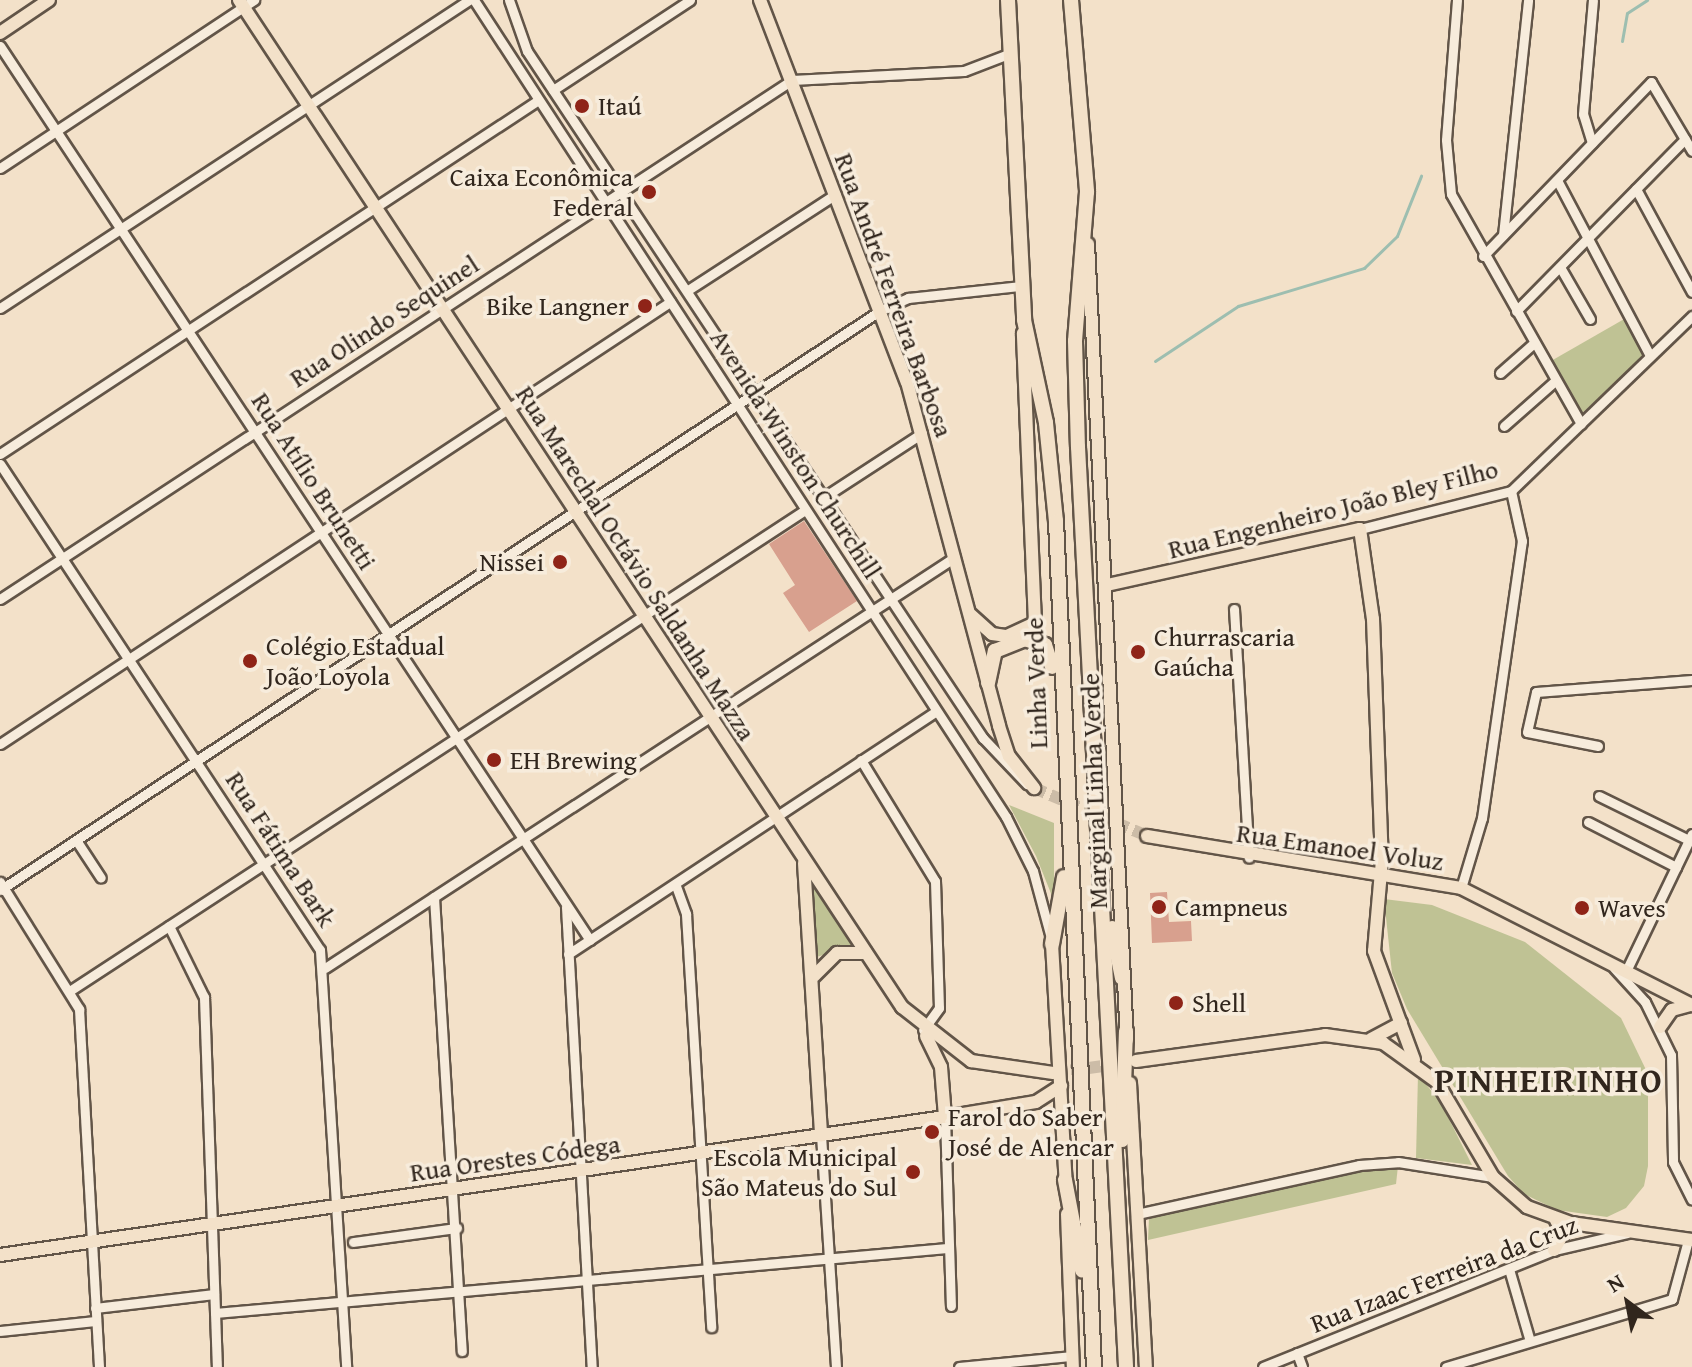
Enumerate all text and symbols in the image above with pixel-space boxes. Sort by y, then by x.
place label: Itaú [598,90,642,122]
marker: Itaú [573,97,591,115]
street label: Rua André Ferreira Barbosa [828,149,960,441]
place label: Caixa Econômica Federal [450,161,633,222]
marker: Caixa Econômica Federal [640,183,658,201]
street label: Rua Olindo Sequinel [284,248,484,394]
place label: Bike Langner [486,290,629,322]
marker: Bike Langner [636,297,654,315]
street label: Avenida Winston Churchill [704,324,888,584]
street label: Rua Marechal Octávio Saldanha Mazza [509,380,763,746]
street label: Rua Atílio Brunetti [245,387,383,575]
street label: Rua Engenheiro João Bley Filho [1165,453,1501,565]
place label: Nissei [480,546,544,578]
marker: Nissei [551,553,569,571]
street label: Linha Verde [1018,617,1054,749]
place label: Churrascaria Gaúcha [1154,621,1295,682]
place label: Colégio Estadual João Loyola [266,630,445,692]
marker: Churrascaria Gaúcha [1129,643,1147,661]
marker: Colégio Estadual João Loyola [241,652,259,670]
street label: Marginal Linha Verde [1074,673,1114,909]
place label: EH Brewing [510,744,637,776]
marker: EH Brewing [485,751,503,769]
street label: Rua Fátima Bark [219,766,343,932]
street label: Rua Emanoel Voluz [1235,817,1445,877]
place label: Campneus [1175,891,1288,923]
place label: Waves [1598,892,1666,924]
marker: Campneus [1150,898,1168,916]
marker: Waves [1573,899,1591,917]
place label: Shell [1192,987,1246,1019]
marker: Shell [1167,994,1185,1012]
district label: PINHEIRINHO [1434,1060,1664,1100]
place label: Farol do Saber José de Alencar [948,1101,1114,1162]
marker: Farol do Saber José de Alencar [923,1123,941,1141]
street label: Rua Orestes Códega [408,1128,622,1188]
place label: Escola Municipal São Mateus do Sul [701,1141,897,1202]
marker: Escola Municipal São Mateus do Sul [904,1163,922,1181]
street label: Rua Izaac Ferreira da Cruz [1306,1209,1582,1339]
north arrow [1588,1263,1668,1343]
text: N [1601,1265,1630,1300]

